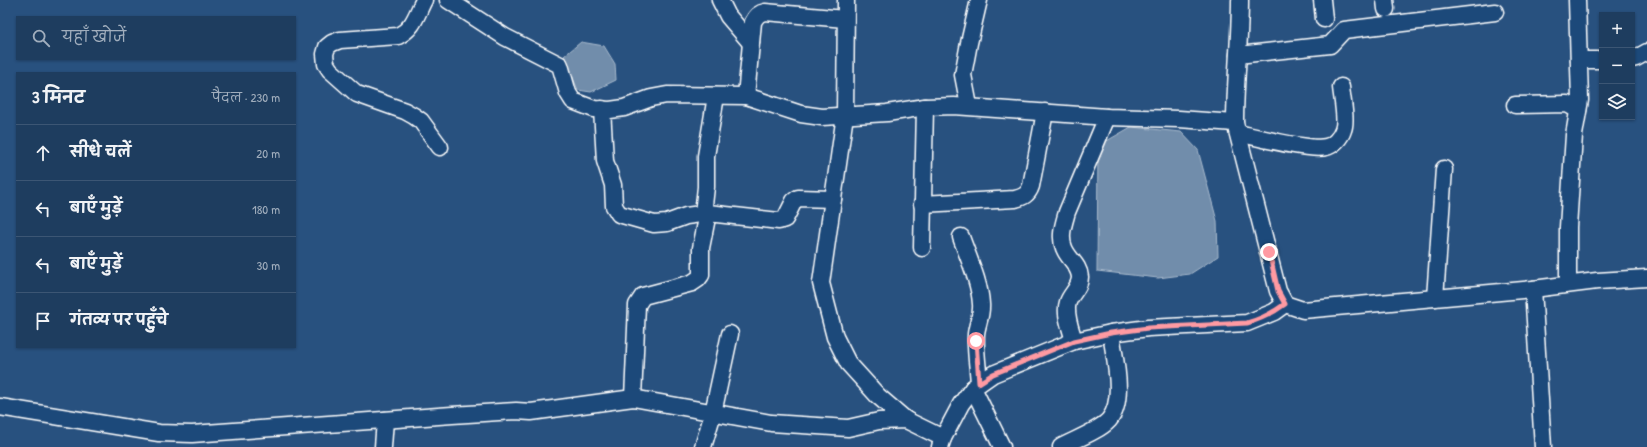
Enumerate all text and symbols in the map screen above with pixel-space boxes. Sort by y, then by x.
map controls [1599,12,1635,120]
button: + [1599,12,1635,48]
search box [16,16,296,60]
text: यहाँ खोजें [62,26,126,47]
icon: search [30,27,52,49]
button: − [1599,48,1635,84]
button: layers [1599,84,1635,120]
text: 3 मिनट [32,85,85,108]
text: पैदल · 230 m [212,88,280,106]
text: सीधे चलें [70,141,131,162]
icon: ahead [32,142,54,164]
text: 20 m [256,144,280,162]
text: बाएँ मुड़ें [70,197,122,218]
icon: left [32,198,54,220]
text: 180 m [252,200,280,218]
route end [1260,243,1278,261]
text: बाएँ मुड़ें [70,253,122,274]
icon: left [32,254,54,276]
text: 30 m [257,256,280,274]
text: गंतव्य पर पहुँचे [70,309,168,330]
icon: arrive [32,310,54,332]
route start [967,332,985,350]

